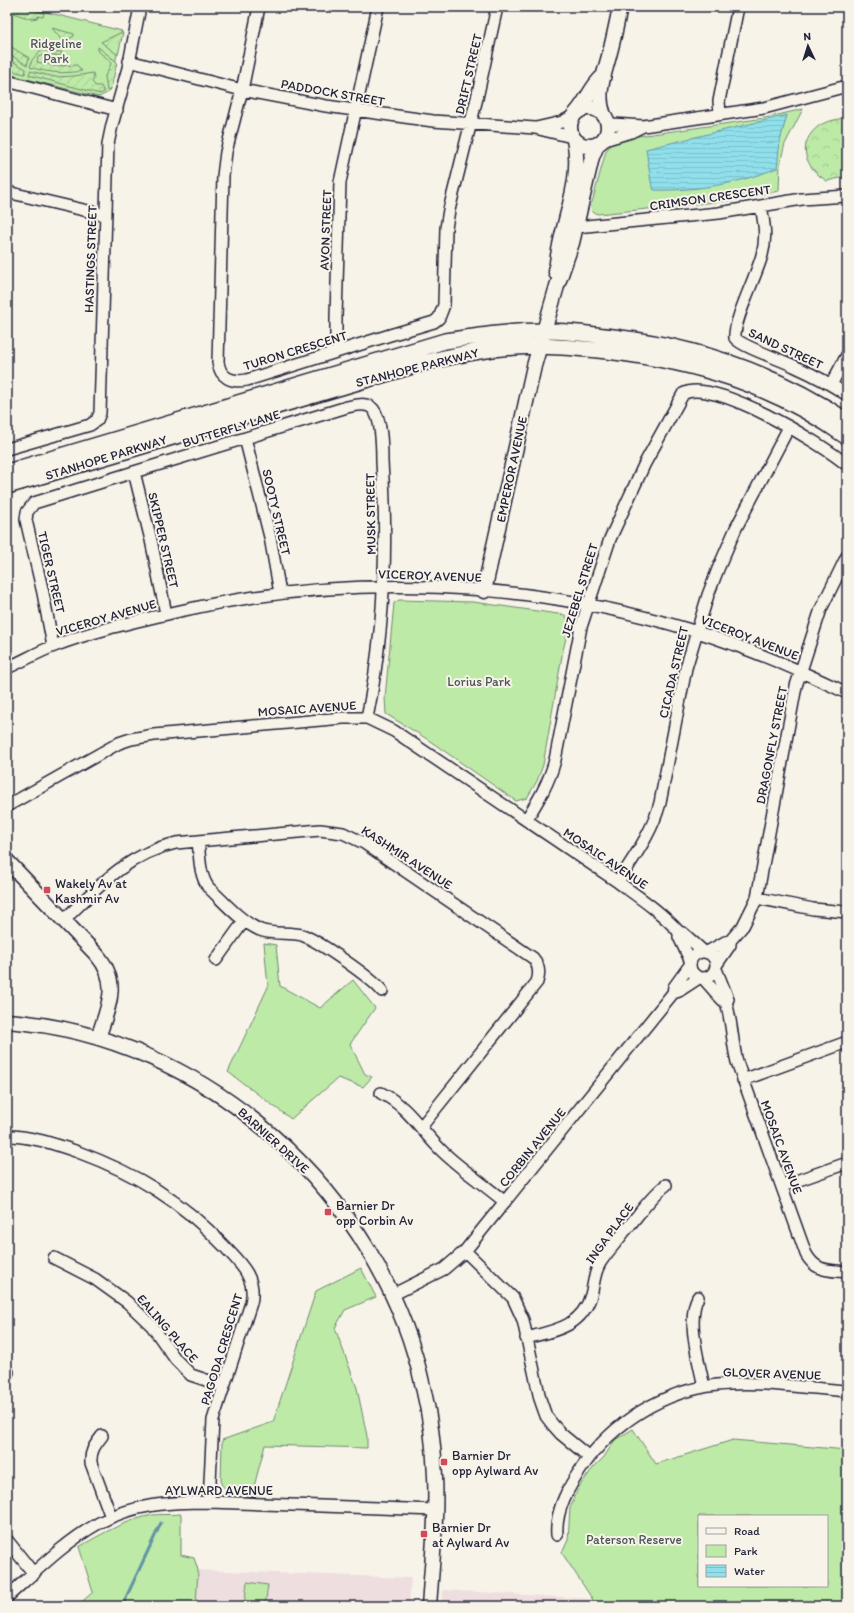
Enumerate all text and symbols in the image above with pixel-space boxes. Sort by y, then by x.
north arrow [788,26,828,66]
text: N [803,30,812,43]
street label: DRIFT STREET [452,32,485,116]
park label: Ridgeline Park [30,36,82,66]
street label: PADDOCK STREET [280,76,387,109]
street label: CRIMSON CRESCENT [649,181,772,213]
street label: AVON STREET [317,189,334,271]
street label: HASTINGS STREET [81,204,100,313]
street label: SAND STREET [746,325,826,373]
street label: TURON CRESCENT [242,327,349,373]
street label: STANHOPE PARKWAY [354,345,481,390]
street label: BUTTERFLY LANE [181,406,282,450]
street label: EMPEROR AVENUE [493,415,530,524]
street label: STANHOPE PARKWAY [44,432,169,483]
street label: SOOTY STREET [259,468,294,557]
street label: MUSK STREET [362,472,379,555]
street label: SKIPPER STREET [145,491,182,590]
street label: TIGER STREET [35,530,68,615]
street label: JEZEBEL STREET [558,541,601,639]
street label: VICEROY AVENUE [378,566,482,585]
street label: VICEROY AVENUE [54,596,158,639]
street label: VICEROY AVENUE [699,612,801,663]
street label: CICADA STREET [656,624,692,720]
park label: Lorius Park [447,674,511,689]
street label: DRAGONFLY STREET [753,684,790,805]
street label: MOSAIC AVENUE [257,698,357,719]
street label: KASHMIR AVENUE [359,822,455,892]
street label: MOSAIC AVENUE [561,825,651,892]
place label: Wakely Av at Kashmir Av [55,876,127,906]
marker: Wakely Av at Kashmir Av [42,885,52,895]
street label: MOSAIC AVENUE [758,1098,805,1196]
street label: BARNIER DRIVE [235,1104,312,1176]
street label: CORBIN AVENUE [496,1105,569,1190]
place label: Barnier Dr opp Corbin Av [336,1198,413,1228]
street label: INGA PLACE [582,1200,637,1267]
marker: Barnier Dr opp Corbin Av [323,1207,333,1217]
street label: EALING PLACE [134,1291,201,1366]
street label: PAGODA CRESCENT [197,1291,246,1407]
street label: GLOVER AVENUE [723,1364,821,1383]
place label: Barnier Dr opp Aylward Av [452,1448,538,1478]
marker: Barnier Dr opp Aylward Av [439,1457,449,1467]
street label: AYLWARD AVENUE [165,1483,273,1498]
legend [698,1515,828,1587]
place label: Barnier Dr at Aylward Av [432,1520,509,1550]
text: Road [734,1524,760,1538]
marker: Barnier Dr at Aylward Av [419,1529,429,1539]
park label: Paterson Reserve [586,1532,682,1547]
text: Park [734,1544,758,1558]
text: Water [734,1564,765,1578]

